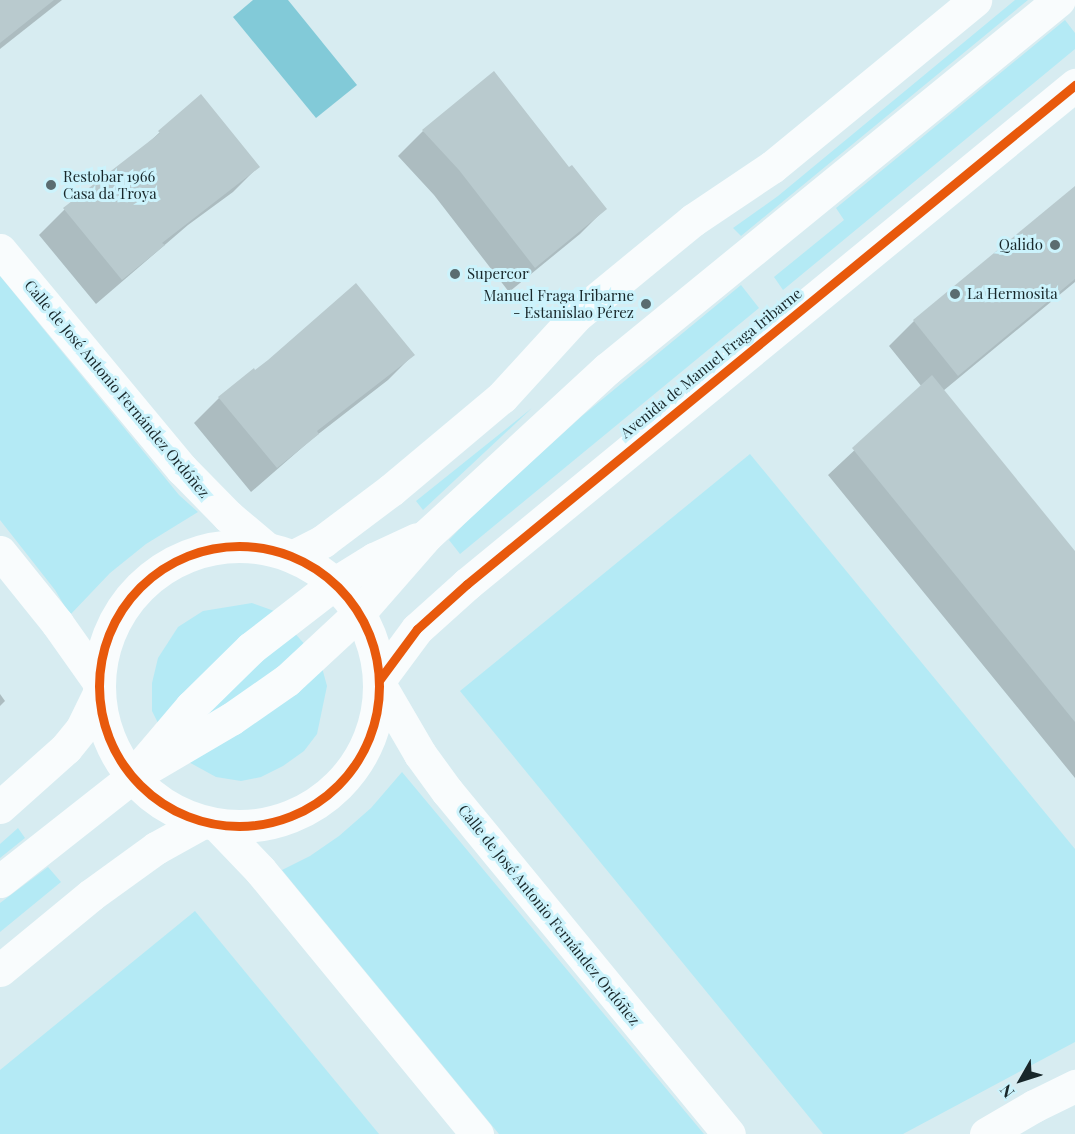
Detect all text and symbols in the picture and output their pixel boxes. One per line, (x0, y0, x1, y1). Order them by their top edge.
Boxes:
place label: Restobar 1966 Casa da Troya (63, 167, 157, 202)
marker: Restobar 1966 Casa da Troya (44, 178, 58, 192)
place label: Qalido (999, 236, 1043, 254)
marker: Qalido (1048, 238, 1062, 252)
place label: Supercor (467, 265, 529, 283)
marker: Supercor (448, 267, 462, 281)
street label: Calle de José Antonio Fernández Ordóñez (20, 276, 214, 502)
street label: Avenida de Manuel Fraga Iribarne (617, 284, 805, 442)
place label: La Hermosita (967, 285, 1058, 303)
place label: Manuel Fraga Iribarne - Estanislao Pérez (483, 286, 634, 321)
marker: La Hermosita (948, 287, 962, 301)
marker: Manuel Fraga Iribarne - Estanislao Pérez (639, 297, 653, 311)
street label: Calle de José Antonio Fernández Ordóñez (454, 801, 644, 1029)
north arrow (991, 1050, 1051, 1110)
text: N (995, 1081, 1018, 1103)

